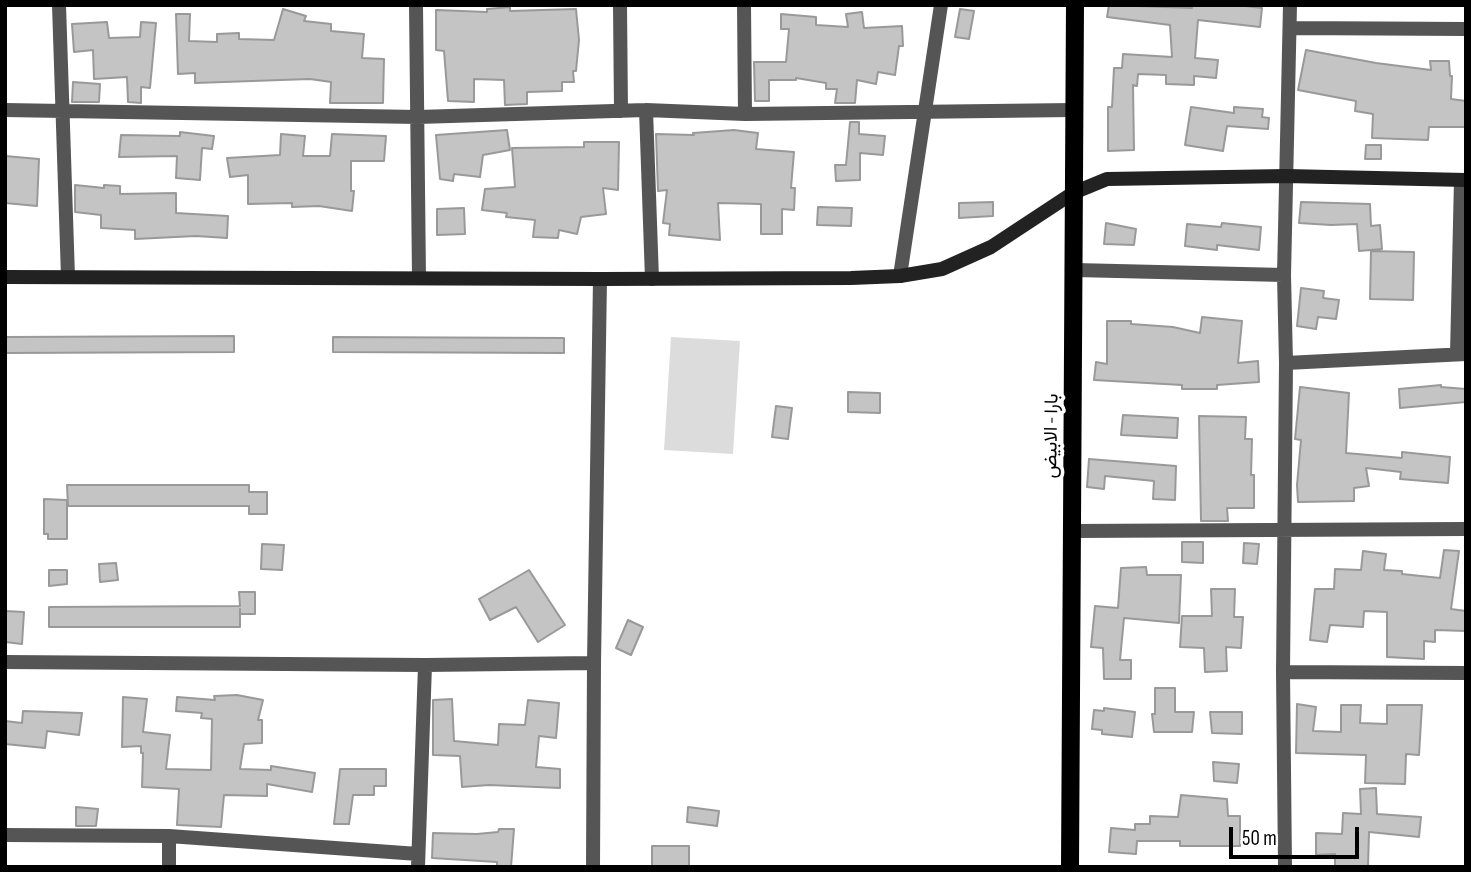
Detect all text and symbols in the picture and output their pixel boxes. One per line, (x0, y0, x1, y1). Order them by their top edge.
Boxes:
street label: بارا - الابيض (1040, 393, 1064, 479)
scale bar (1233, 812, 1362, 856)
text: 50 m (1242, 826, 1277, 851)

